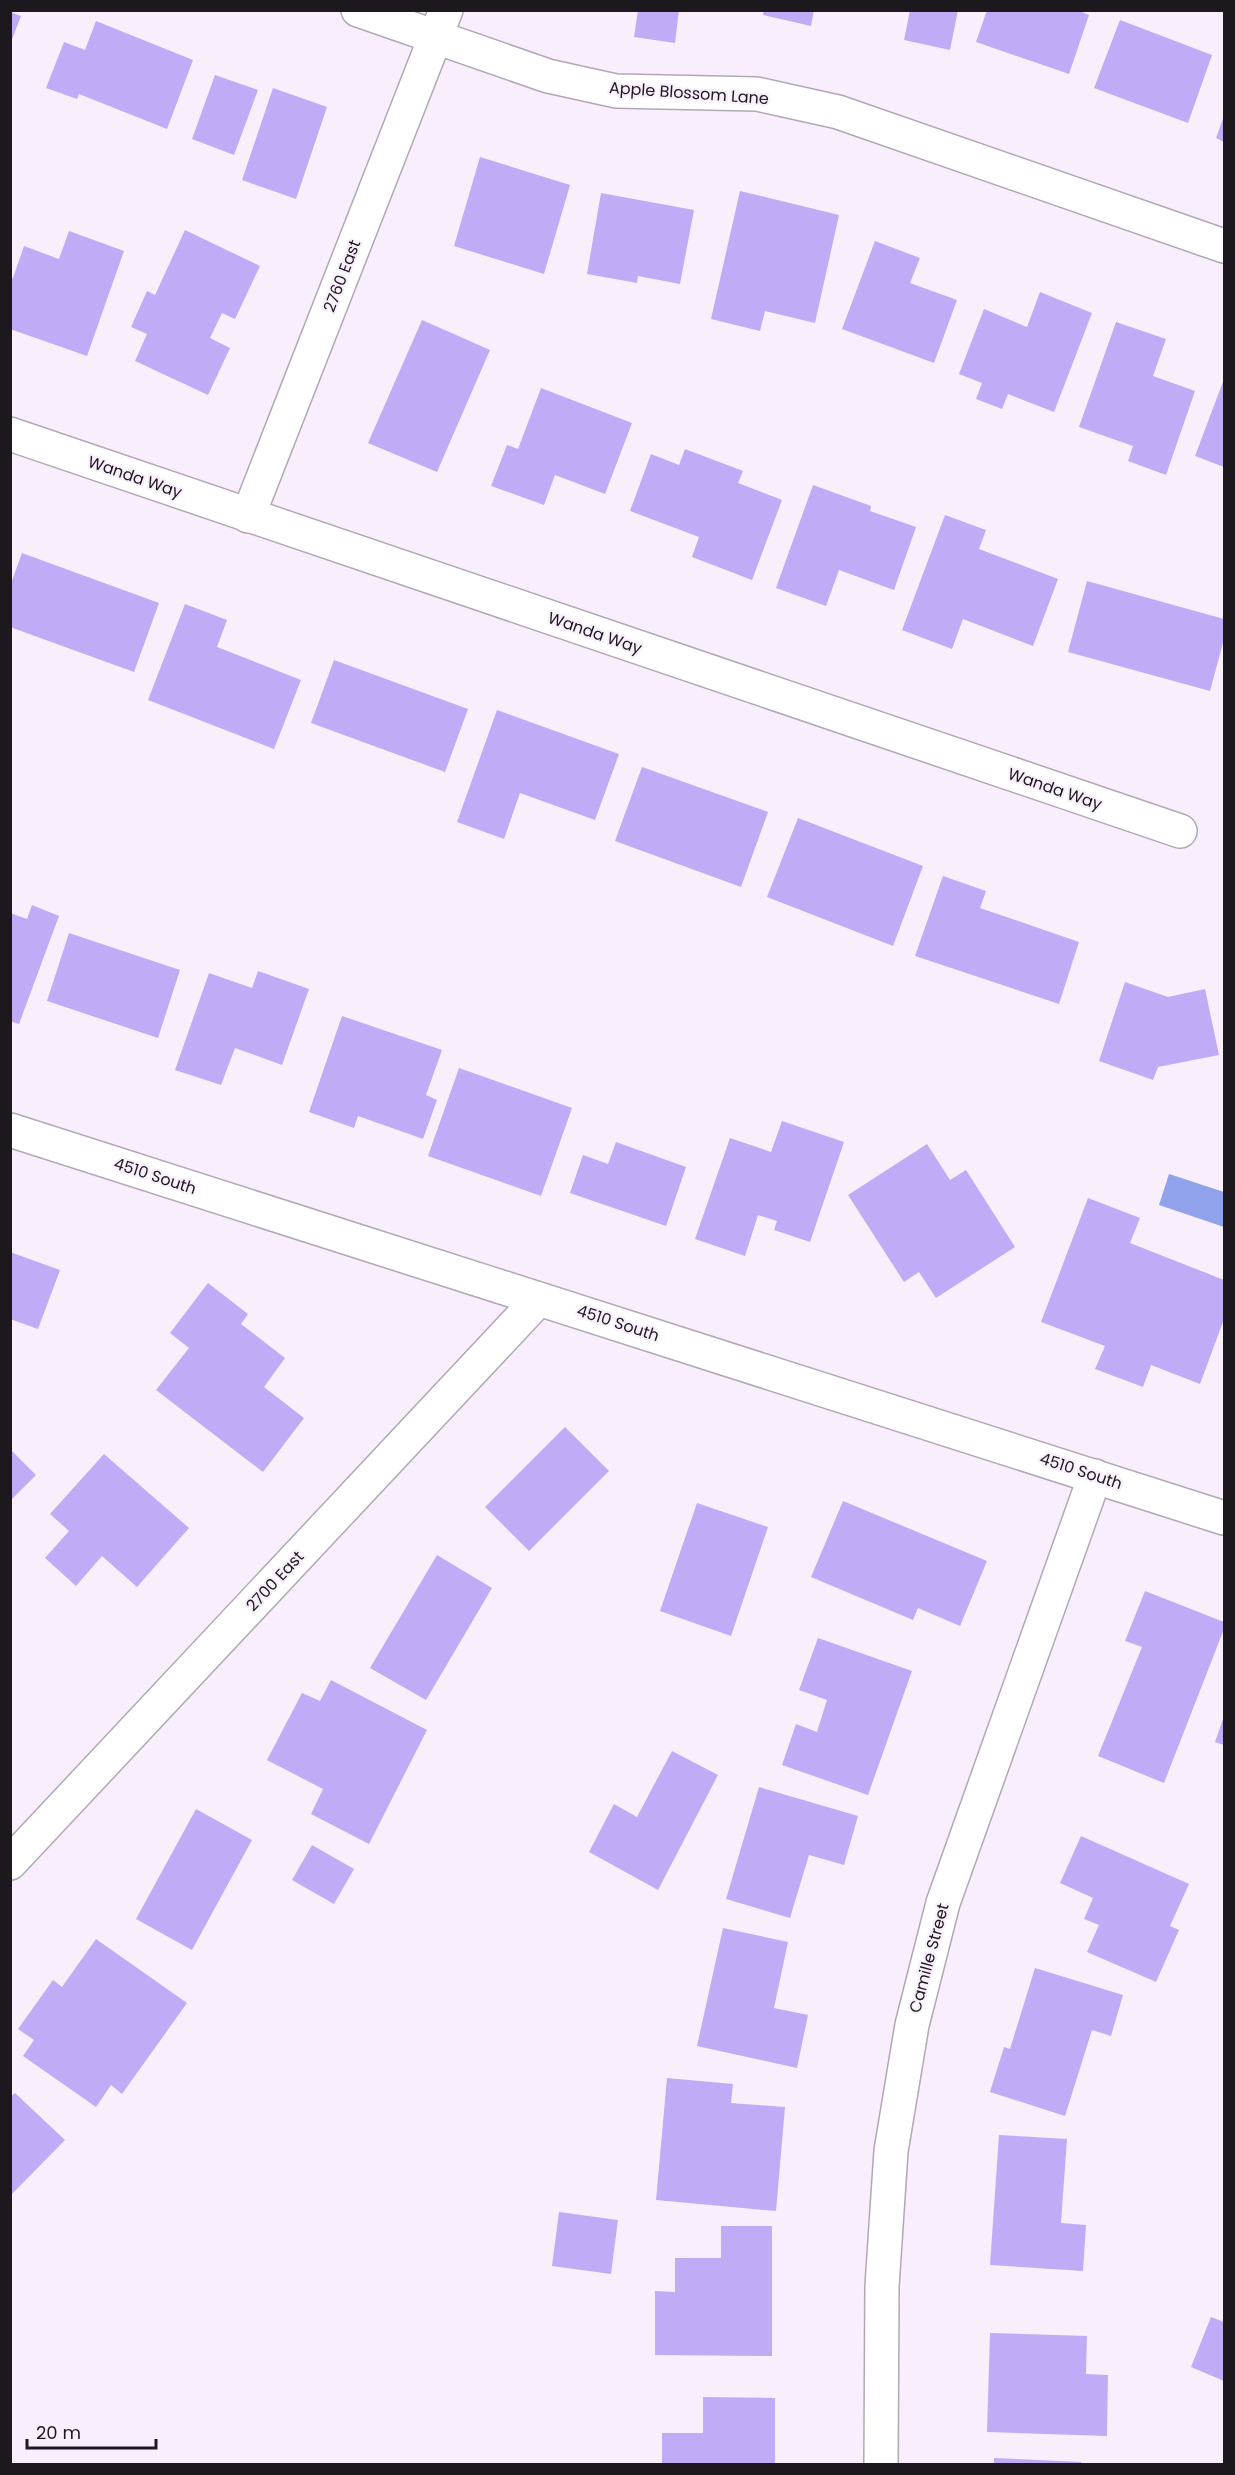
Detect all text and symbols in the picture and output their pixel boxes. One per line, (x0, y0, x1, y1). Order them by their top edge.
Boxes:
street label: Apple Blossom Lane (608, 76, 770, 110)
street label: 2760 East (318, 236, 366, 315)
street label: Wanda Way (85, 450, 185, 504)
street label: Wanda Way (545, 606, 645, 660)
street label: Wanda Way (1005, 762, 1105, 816)
street label: 4510 South (111, 1152, 199, 1200)
street label: 4510 South (574, 1299, 662, 1347)
street label: 4510 South (1037, 1447, 1125, 1495)
street label: 2700 East (241, 1545, 309, 1616)
street label: Camille Street (903, 1901, 955, 2015)
scale bar (27, 2412, 156, 2450)
text: 20 m (36, 2420, 81, 2445)

